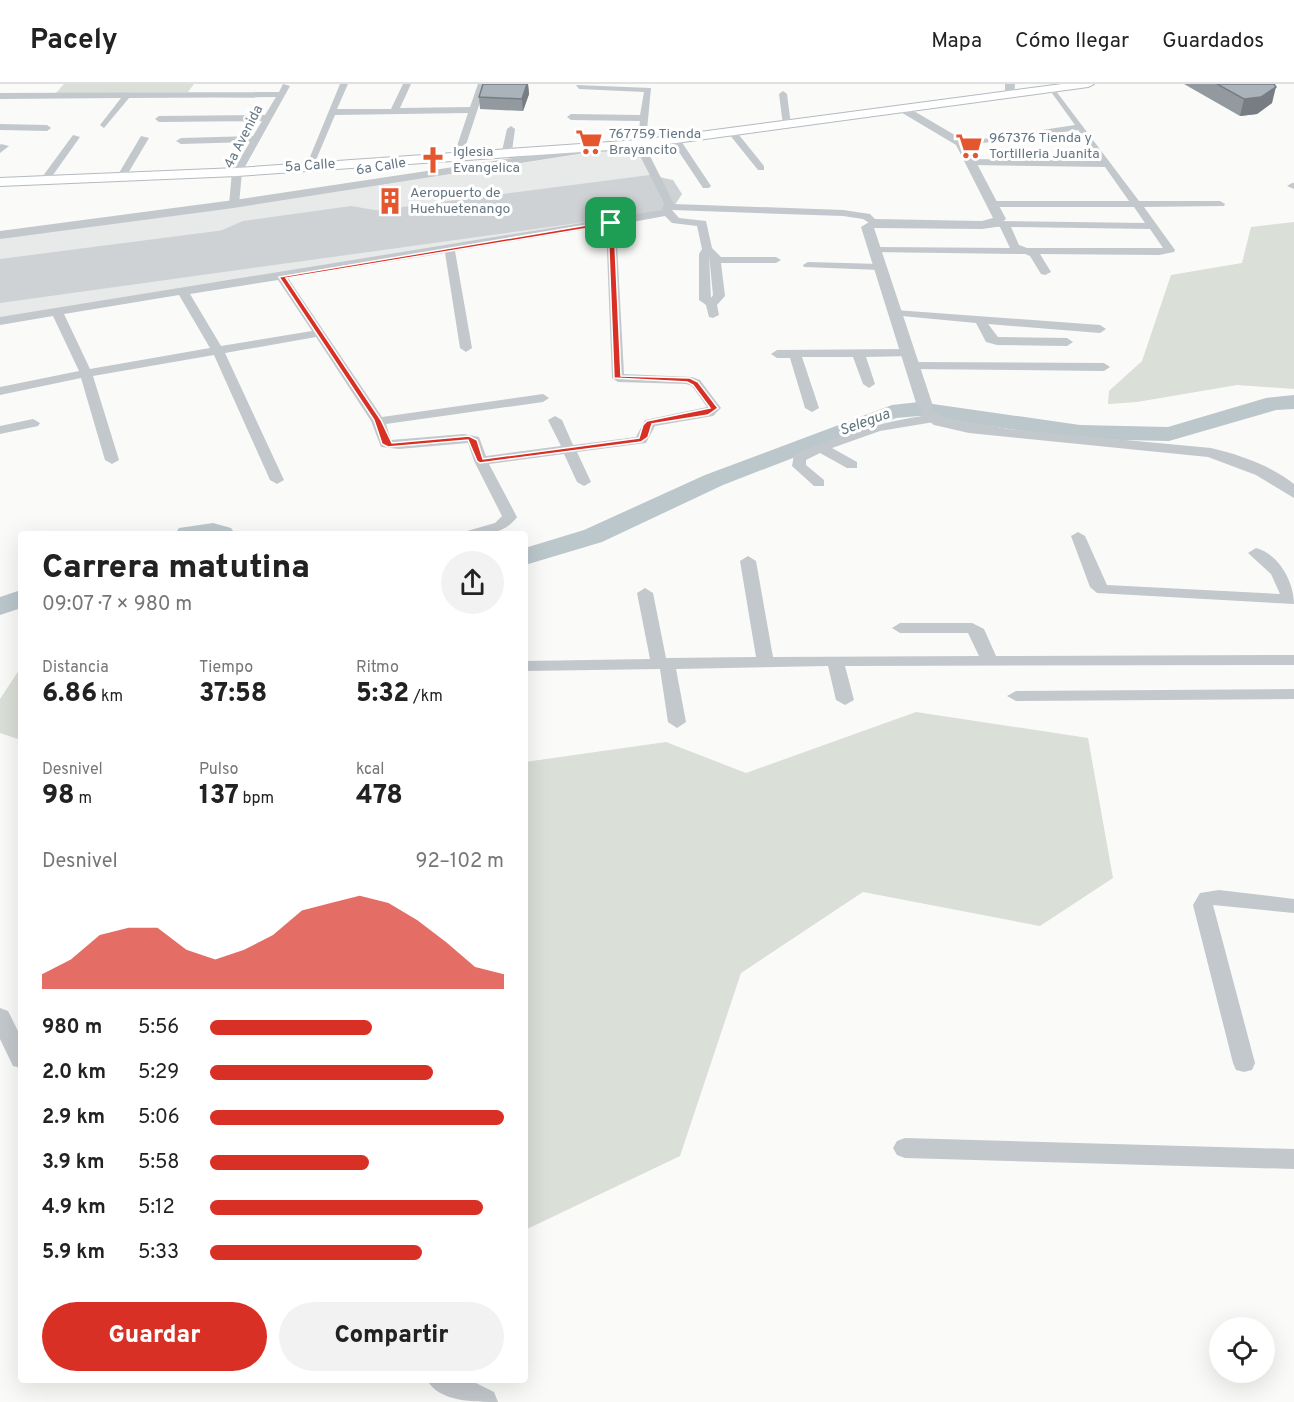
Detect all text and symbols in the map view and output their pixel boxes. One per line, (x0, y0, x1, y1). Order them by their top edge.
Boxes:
text: Pacely (30, 23, 118, 59)
text: Mapa (931, 28, 982, 55)
text: Cómo llegar (1015, 28, 1129, 55)
text: Guardados (1162, 28, 1264, 55)
street label: 4a Avenida (221, 102, 267, 172)
place label: 767759 Tienda Brayancito (609, 126, 701, 159)
supermarket icon: 767759 Tienda Brayancito (574, 127, 604, 157)
place label: 967376 Tienda y Tortilleria Juanita (989, 130, 1100, 163)
supermarket icon: 967376 Tienda y Tortilleria Juanita (954, 131, 984, 161)
place label: Iglesia Evangelica (453, 144, 520, 177)
church icon: Iglesia Evangelica (418, 145, 448, 175)
street label: 6a Calle (355, 155, 407, 179)
street label: 5a Calle (284, 156, 336, 176)
place label: Aeropuerto de Huehuetenango (410, 185, 510, 218)
building icon: Aeropuerto de Huehuetenango (375, 186, 405, 216)
pin (585, 197, 636, 248)
icon: arrive (594, 206, 627, 239)
water label: Selegua (837, 405, 893, 441)
text: Carrera matutina (42, 548, 310, 590)
button: share (441, 551, 504, 614)
text: 09:07 · 7 × 980 m (42, 592, 192, 618)
text: Distancia (42, 658, 109, 678)
text: Tiempo (199, 658, 253, 678)
text: Ritmo (356, 658, 399, 678)
text: 6.86 (42, 678, 97, 711)
text: 37:58 (199, 678, 267, 711)
text: 5:32 (356, 678, 409, 711)
text: km (97, 687, 123, 707)
text: /km (409, 687, 443, 707)
text: Desnivel (42, 760, 103, 780)
text: Pulso (199, 760, 238, 780)
text: kcal (356, 760, 384, 780)
text: 98 (42, 780, 75, 813)
text: 137 (199, 780, 239, 813)
text: 478 (356, 780, 403, 813)
text: m (75, 789, 92, 809)
text: bpm (239, 789, 274, 809)
text: Desnivel (42, 849, 118, 875)
text: 92–102 m (415, 849, 504, 875)
text: 980 m (42, 1015, 102, 1041)
text: 5:56 (138, 1015, 179, 1041)
text: 2.0 km (42, 1060, 106, 1086)
text: 5:29 (138, 1060, 179, 1086)
text: 2.9 km (42, 1105, 105, 1131)
text: 5:06 (138, 1105, 180, 1131)
text: 3.9 km (42, 1150, 104, 1176)
text: 5:58 (138, 1150, 180, 1176)
text: 4.9 km (42, 1195, 106, 1221)
text: 5:12 (138, 1195, 175, 1221)
text: 5.9 km (42, 1240, 105, 1266)
text: 5:33 (138, 1240, 179, 1266)
button: Guardar (42, 1302, 267, 1371)
button: Compartir (279, 1302, 504, 1371)
map controls (1209, 1317, 1275, 1383)
button: locate (1209, 1317, 1275, 1383)

